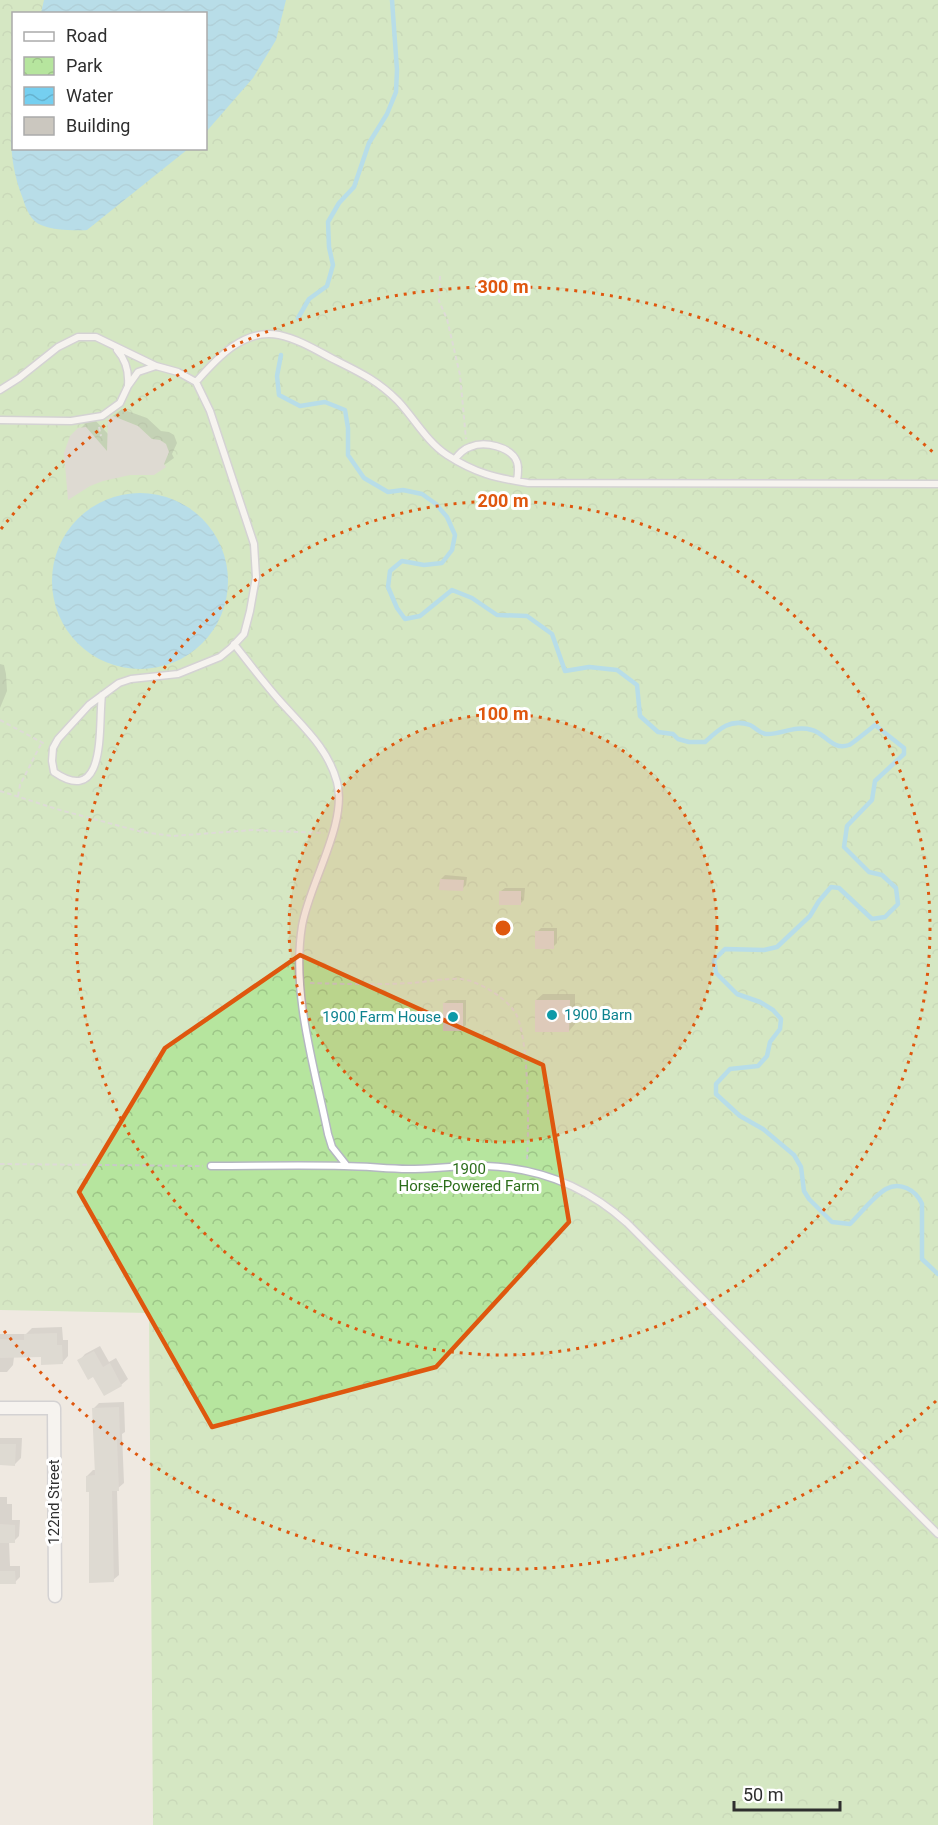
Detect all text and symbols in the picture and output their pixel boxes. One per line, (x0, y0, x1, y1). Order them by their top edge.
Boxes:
legend (12, 12, 207, 150)
text: Road (66, 25, 107, 46)
text: Park (66, 55, 103, 76)
text: Water (66, 85, 113, 106)
text: Building (66, 115, 130, 136)
text: 300 m (477, 276, 529, 297)
text: 200 m (477, 490, 529, 511)
text: 100 m (477, 703, 529, 724)
centre of rings (493, 918, 513, 938)
place label: 1900 Barn (564, 1006, 632, 1024)
place label: 1900 Farm House (322, 1008, 441, 1026)
marker: 1900 Barn (545, 1008, 559, 1022)
marker: 1900 Farm House (446, 1010, 460, 1024)
park label: 1900 Horse-Powered Farm (399, 1160, 539, 1195)
street label: 122nd Street (45, 1459, 63, 1545)
scale bar (734, 1774, 840, 1812)
text: 50 m (743, 1784, 783, 1805)

